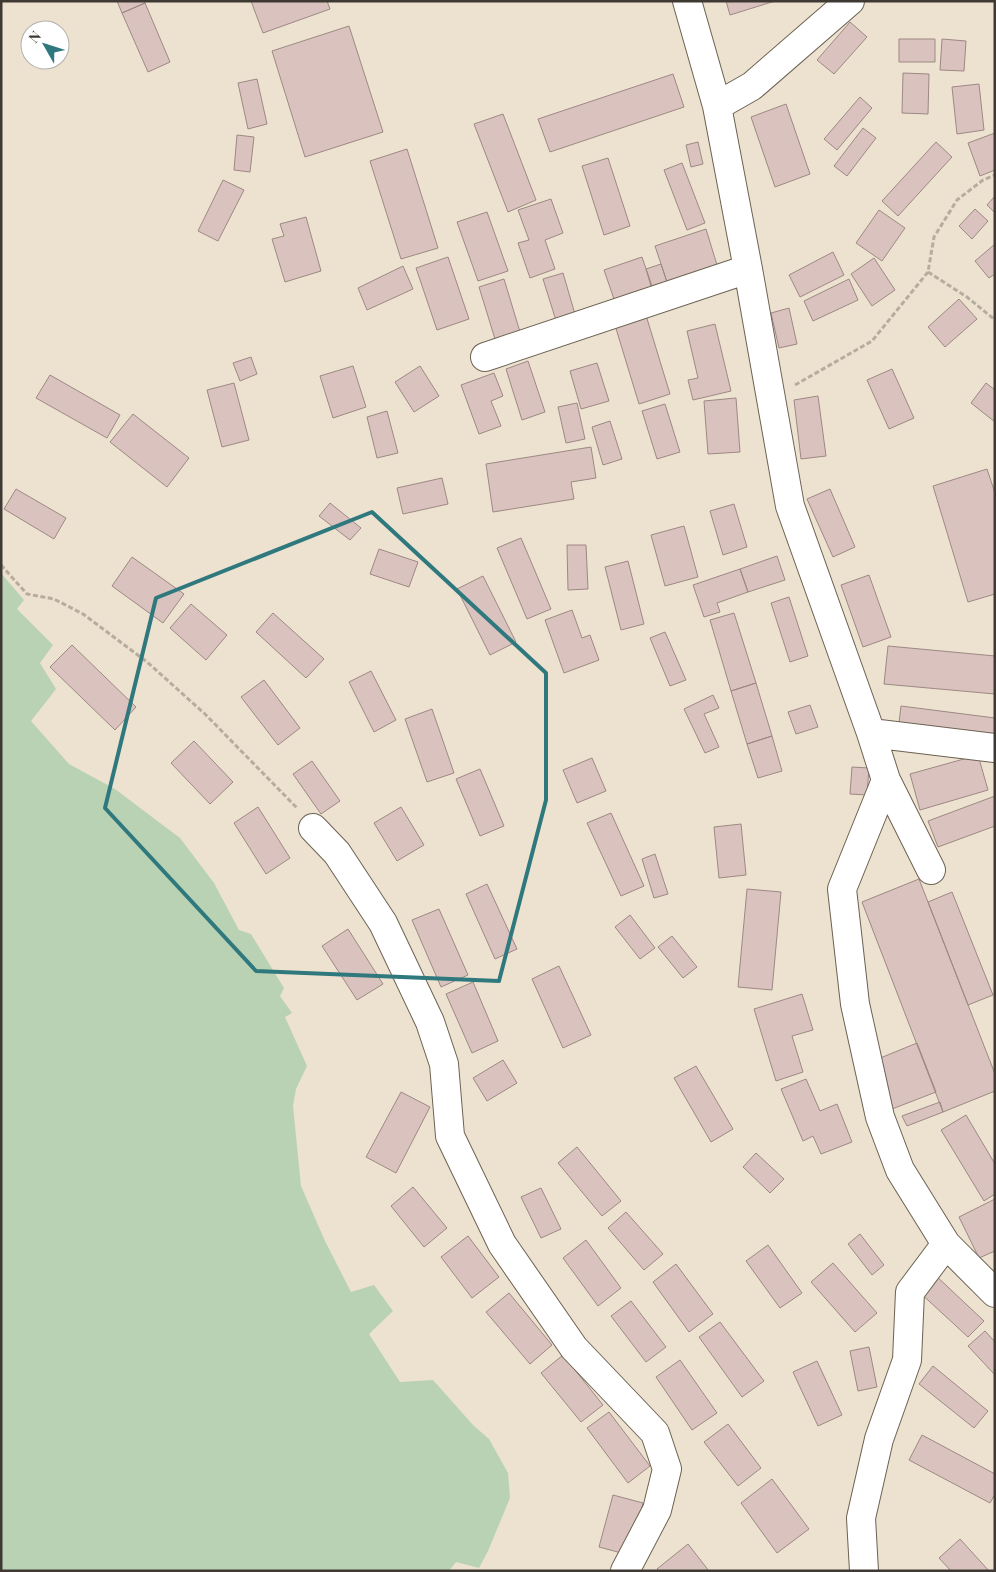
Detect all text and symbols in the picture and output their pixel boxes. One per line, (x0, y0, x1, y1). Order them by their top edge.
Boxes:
north arrow (20, 20, 70, 70)
text: N (24, 27, 45, 46)

